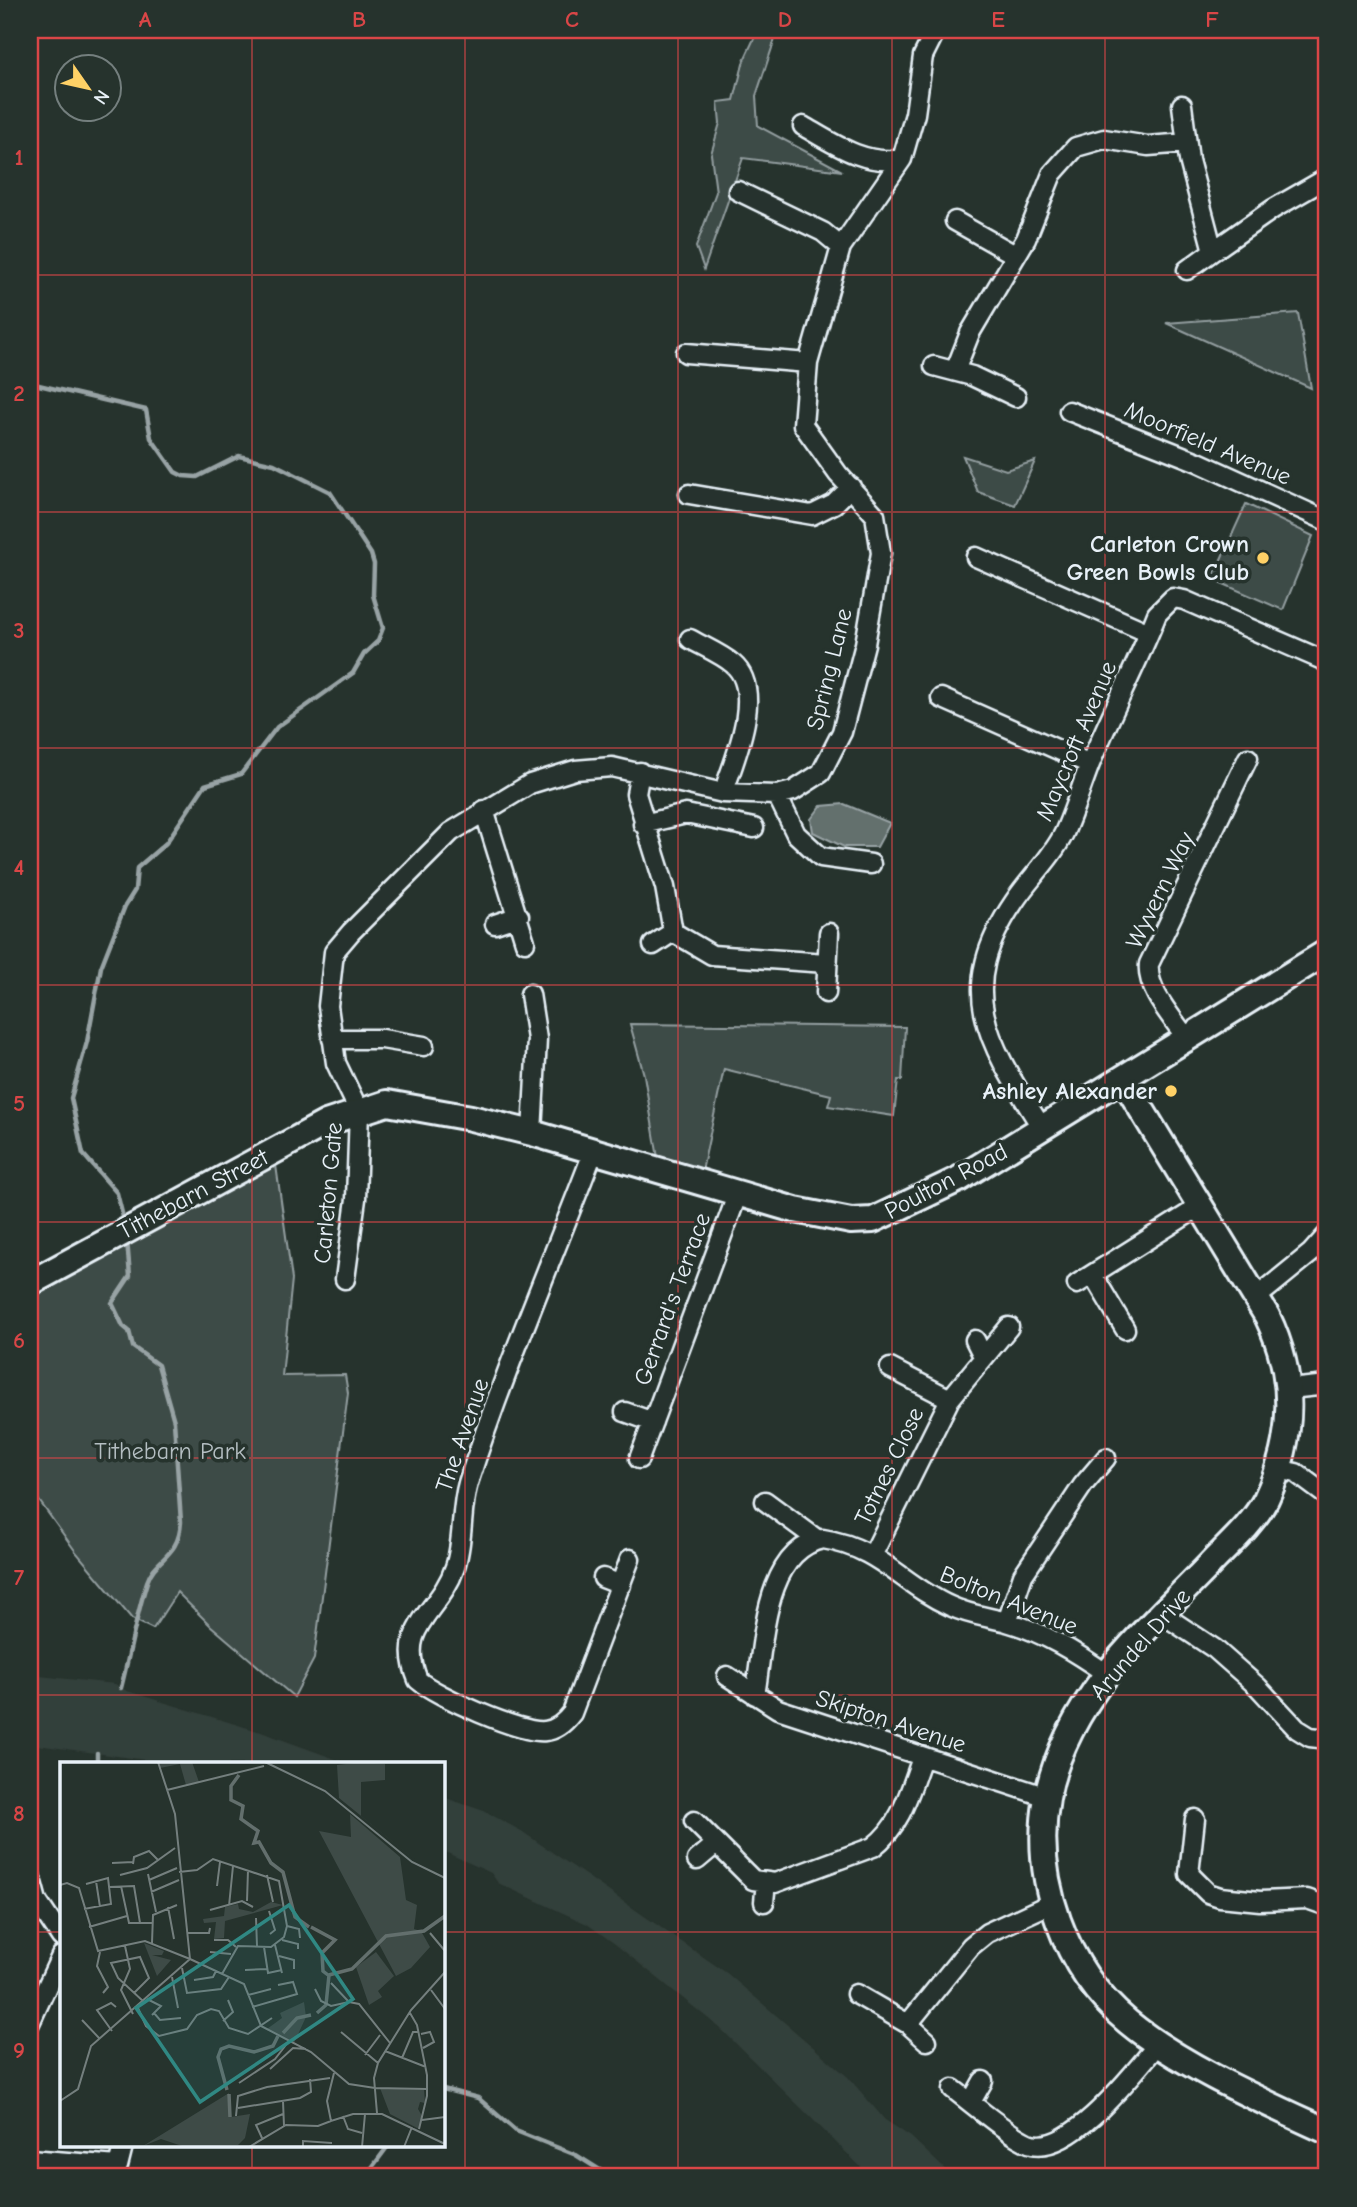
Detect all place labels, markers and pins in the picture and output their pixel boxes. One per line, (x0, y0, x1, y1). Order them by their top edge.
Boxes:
place label: Carleton Crown Green Bowls Club (1066, 530, 1249, 586)
marker: Carleton Crown Green Bowls Club (1255, 550, 1271, 566)
place label: Ashley Alexander (983, 1077, 1157, 1105)
marker: Ashley Alexander (1163, 1083, 1179, 1099)

